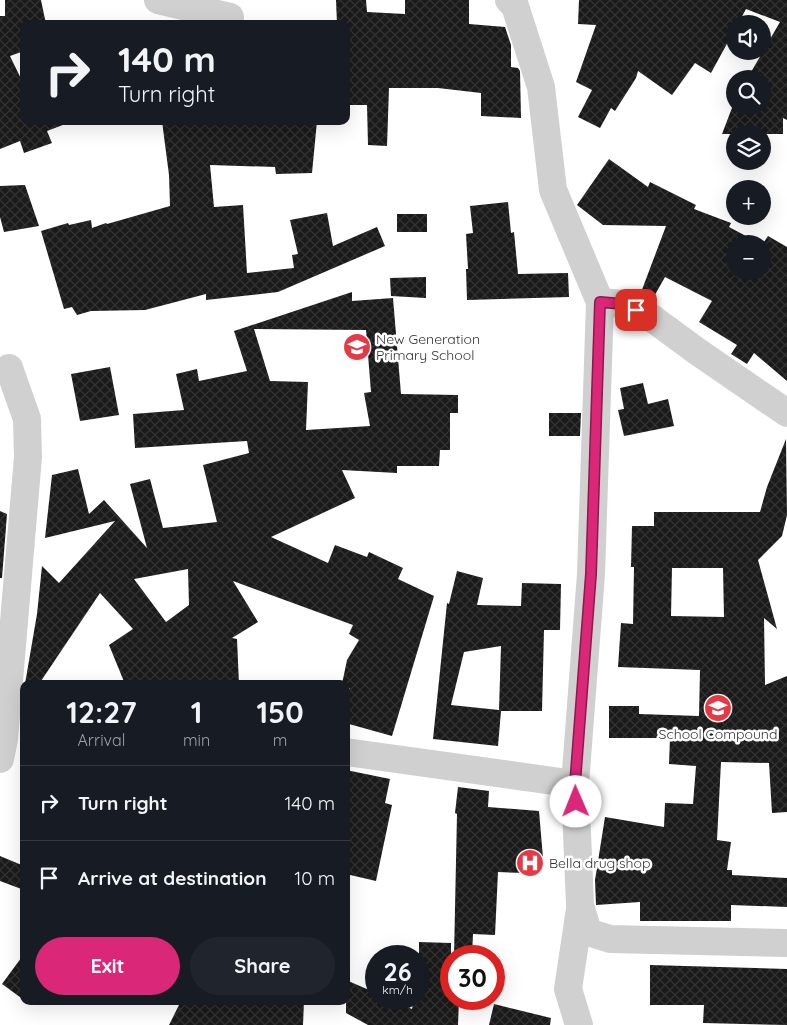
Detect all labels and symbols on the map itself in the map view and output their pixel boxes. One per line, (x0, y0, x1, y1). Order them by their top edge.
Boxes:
pin (615, 289, 657, 331)
place label: New Generation Primary School (376, 330, 480, 364)
school or university icon: New Generation Primary School (342, 332, 372, 362)
school or university icon: School Compound (703, 693, 733, 723)
place label: School Compound (659, 725, 777, 743)
position arrow (549, 775, 601, 827)
hospital icon: Bella drug shop (515, 848, 545, 878)
place label: Bella drug shop (549, 854, 650, 872)
speed limit sign: 30 (440, 945, 505, 1010)

